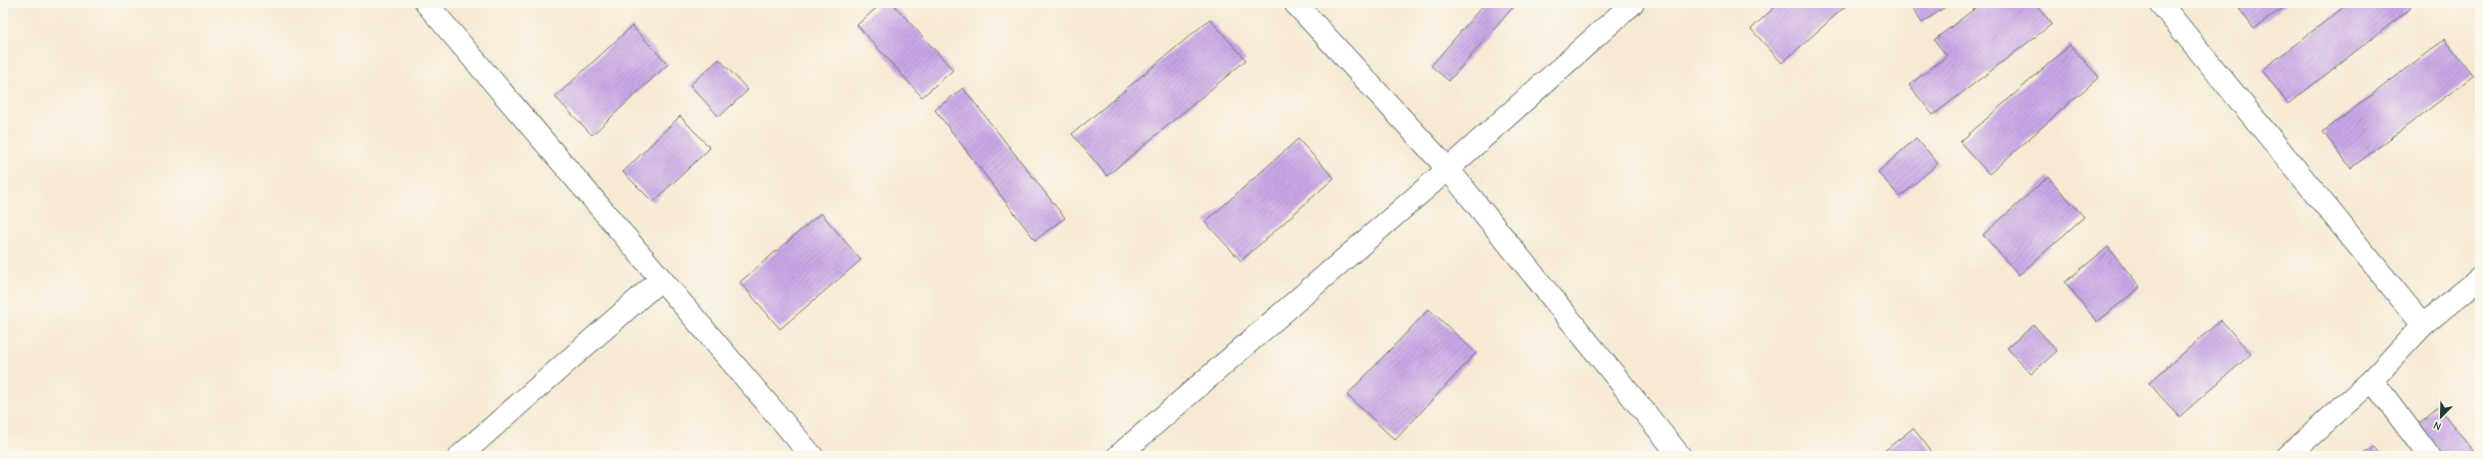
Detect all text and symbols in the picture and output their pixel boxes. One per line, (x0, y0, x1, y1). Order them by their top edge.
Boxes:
north arrow (2421, 397, 2461, 437)
text: N (2431, 418, 2443, 433)

